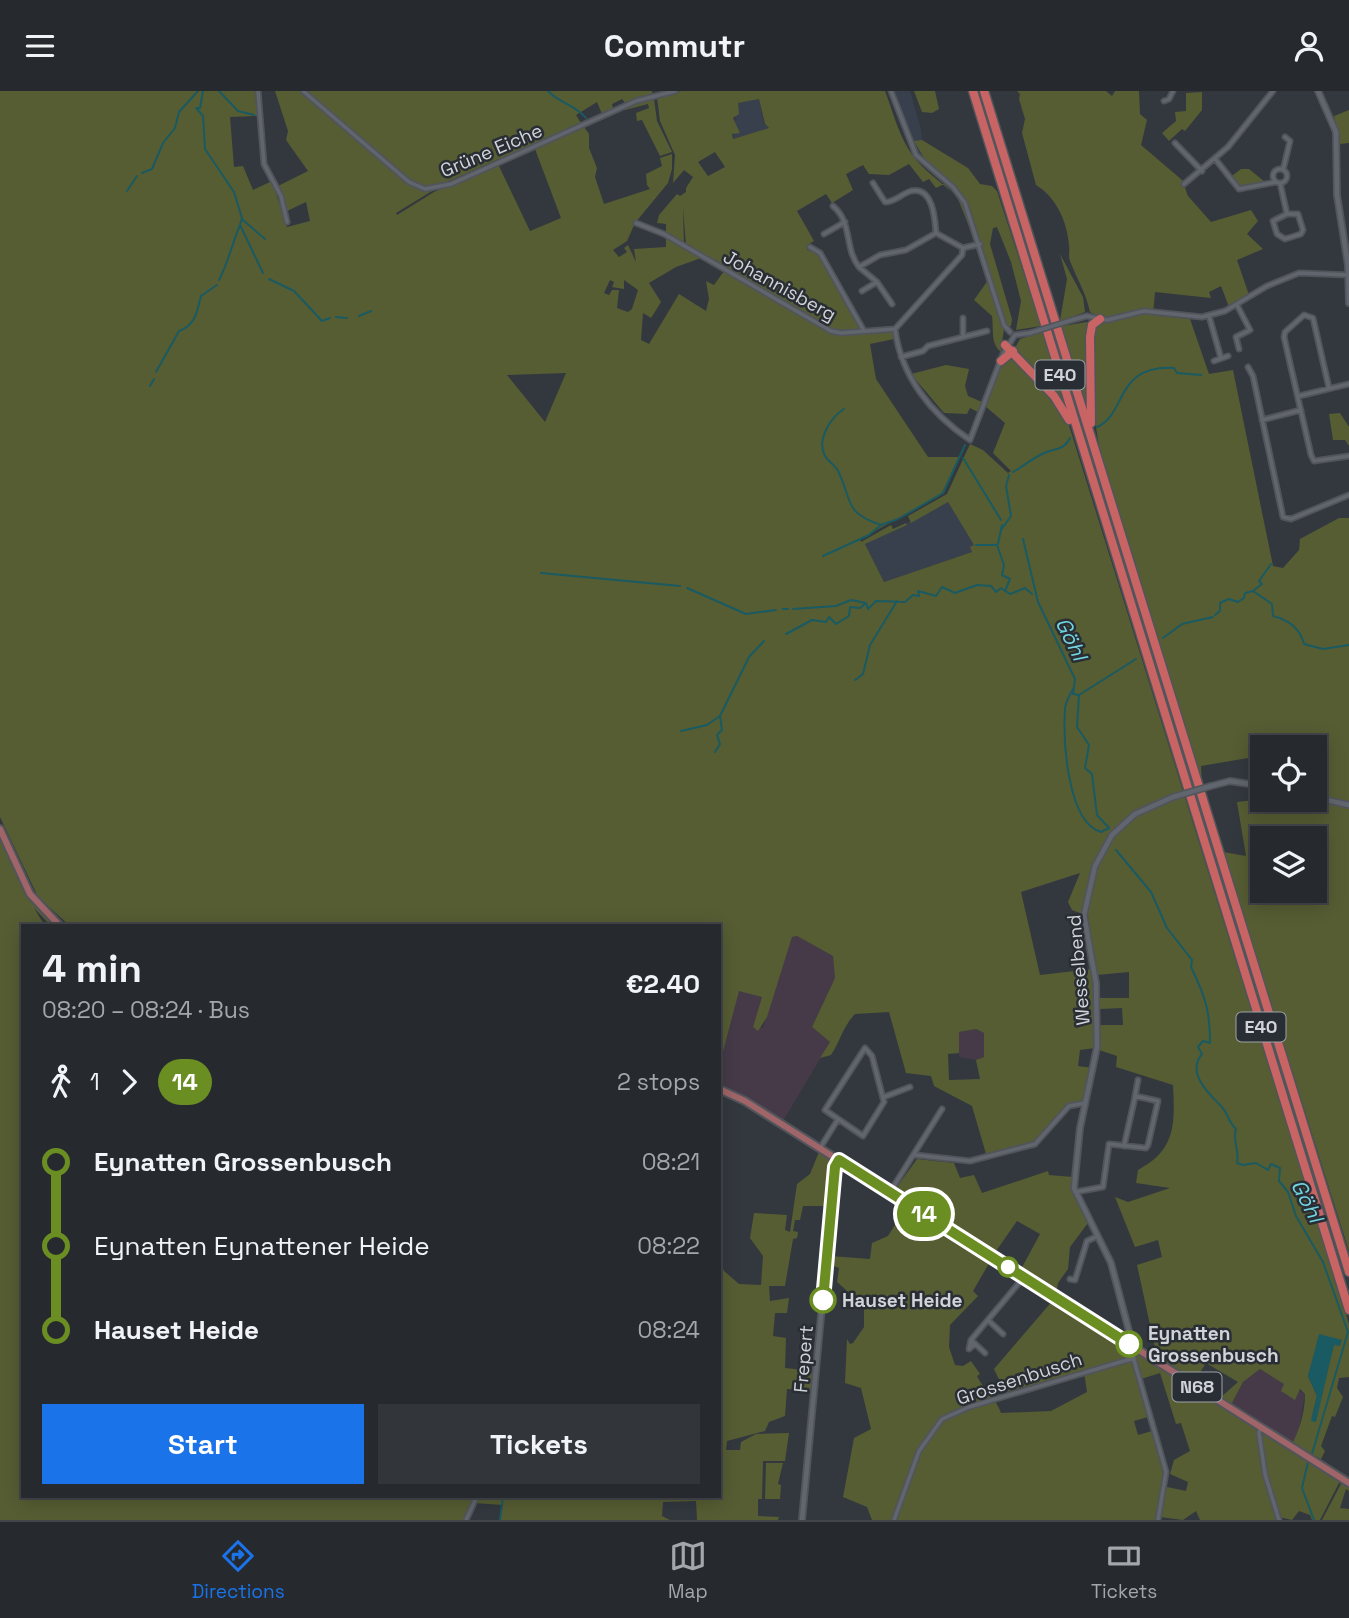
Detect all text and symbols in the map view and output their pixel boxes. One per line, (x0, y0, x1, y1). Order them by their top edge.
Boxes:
text: Commutr (604, 26, 745, 66)
icon: menu (21, 27, 59, 65)
icon: person (1290, 27, 1328, 65)
street label: Grüne Eiche (436, 118, 546, 183)
street label: Johannisberg (719, 244, 841, 327)
road number: E40 (1036, 361, 1084, 389)
water label: Göhl (1049, 613, 1095, 667)
map controls (1250, 735, 1327, 903)
button: locate (1250, 735, 1327, 812)
button: layers (1250, 826, 1327, 903)
street label: Wesselbend (1061, 914, 1096, 1026)
text: 4 min (42, 945, 142, 993)
text: €2.40 (626, 967, 700, 1001)
text: 08:20 – 08:24 · Bus (42, 995, 250, 1025)
road number: E40 (1236, 1013, 1286, 1042)
icon: walk (42, 1063, 80, 1101)
icon: forward (110, 1063, 148, 1101)
text: 14 (172, 1066, 198, 1097)
text: 1 (90, 1067, 100, 1097)
text: 2 stops (617, 1067, 700, 1097)
text: Eynatten Grossenbusch (94, 1145, 392, 1179)
text: 08:21 (642, 1147, 700, 1177)
water label: Göhl (1285, 1175, 1331, 1229)
line badge: 14 (892, 1191, 956, 1237)
text: 14 (911, 1198, 937, 1229)
text: Eynatten Eynattener Heide (94, 1229, 430, 1263)
text: 08:22 (637, 1231, 700, 1261)
unlabelled marker (998, 1257, 1018, 1277)
marker: Hauset Heide (810, 1287, 836, 1313)
place label: Hauset Heide (842, 1288, 963, 1313)
text: Hauset Heide (94, 1313, 259, 1347)
text: 08:24 (638, 1315, 700, 1345)
place label: Eynatten Grossenbusch (1148, 1321, 1279, 1368)
street label: Frepert (788, 1324, 819, 1394)
marker: Eynatten Grossenbusch (1116, 1331, 1142, 1357)
street label: Grossenbusch (953, 1346, 1085, 1411)
road number: N68 (1172, 1373, 1222, 1401)
button: Start (42, 1404, 364, 1484)
button: Tickets (378, 1404, 700, 1484)
tab: Directions (192, 1537, 285, 1604)
tab: Map (668, 1537, 708, 1604)
tab: Tickets (1091, 1537, 1157, 1604)

